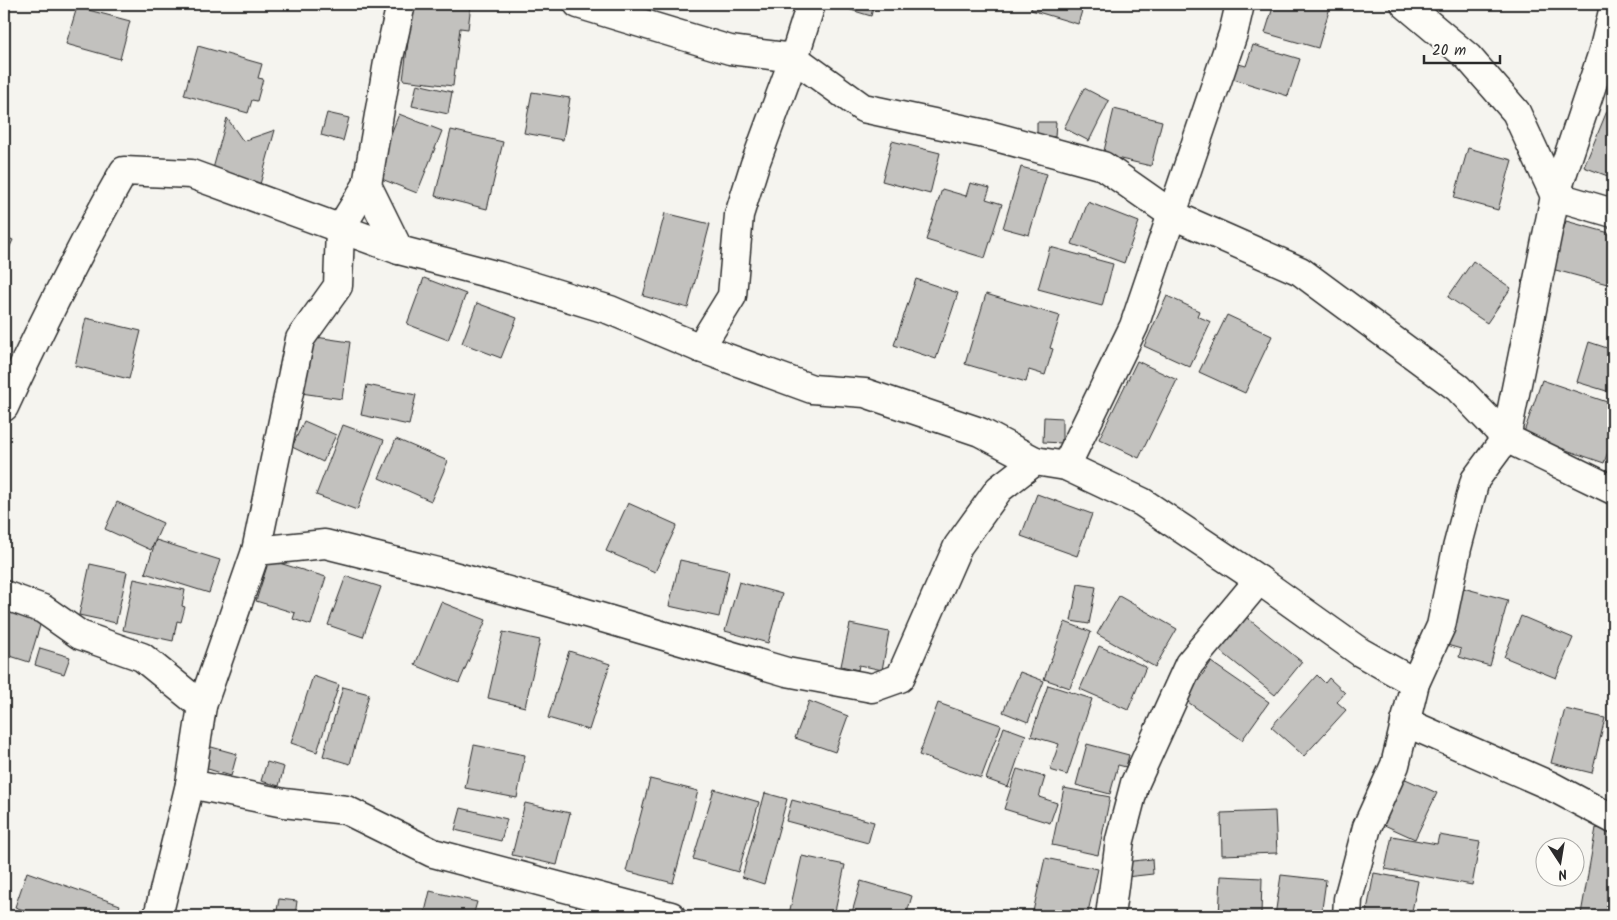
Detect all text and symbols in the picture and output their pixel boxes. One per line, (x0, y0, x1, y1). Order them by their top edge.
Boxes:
scale bar (1424, 32, 1501, 64)
text: 20 m (1432, 39, 1466, 63)
north arrow (1534, 838, 1584, 888)
text: N (1556, 862, 1569, 885)

